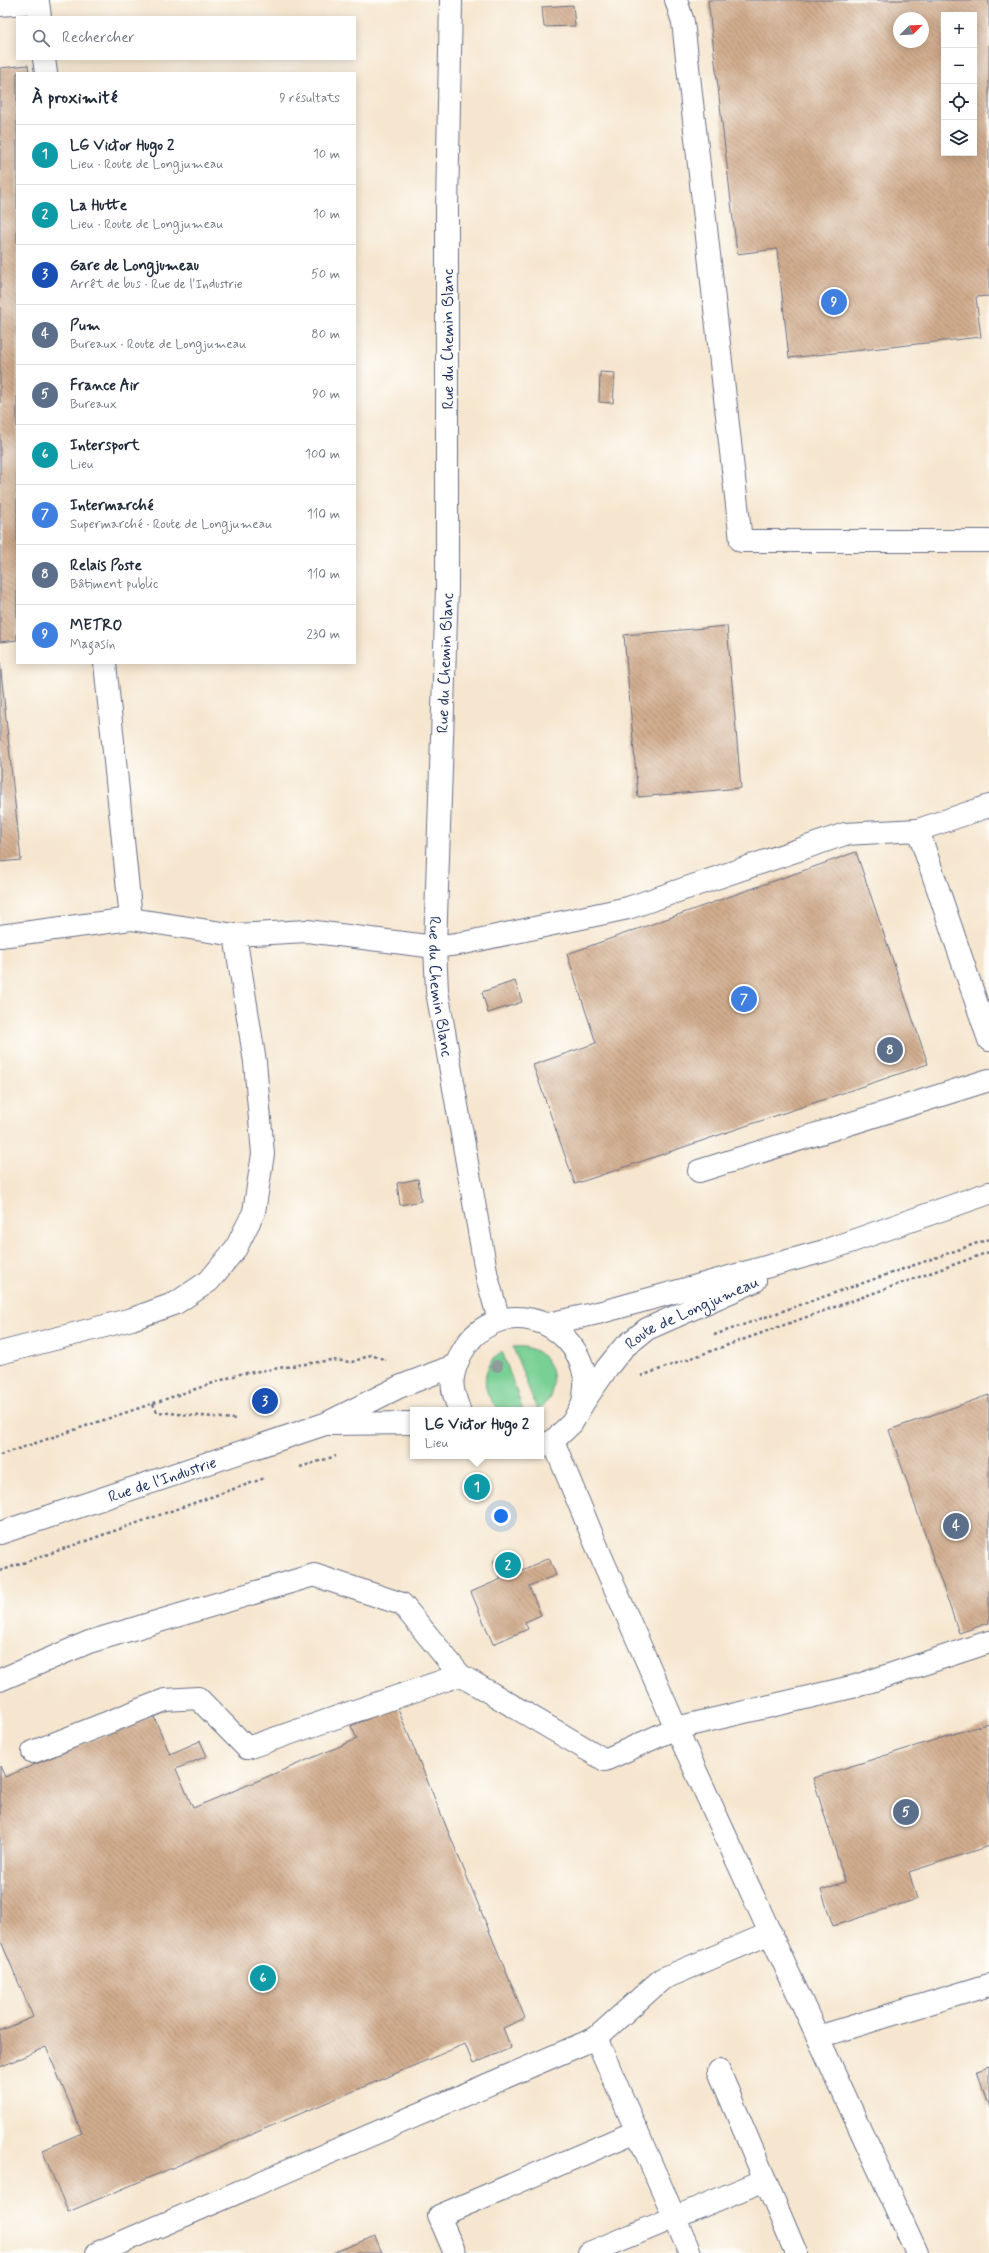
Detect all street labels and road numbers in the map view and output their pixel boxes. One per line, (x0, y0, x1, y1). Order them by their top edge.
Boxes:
street label: Rue du Chemin Blanc (438, 269, 459, 409)
street label: Rue du Chemin Blanc (433, 592, 458, 734)
street label: Rue du Chemin Blanc (423, 916, 457, 1058)
street label: Route de Longjumeau (621, 1272, 763, 1355)
street label: Rue de l'Industrie (106, 1452, 220, 1508)

